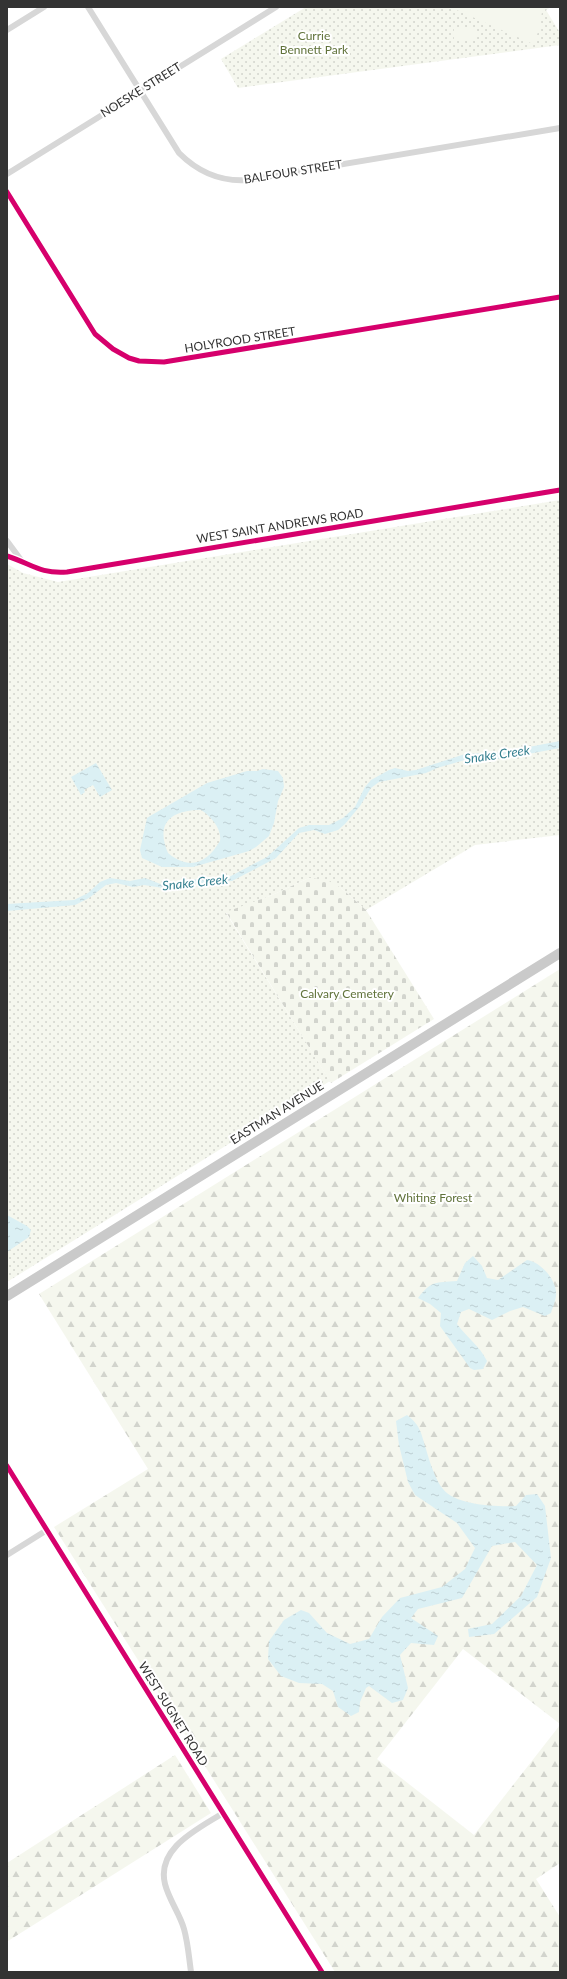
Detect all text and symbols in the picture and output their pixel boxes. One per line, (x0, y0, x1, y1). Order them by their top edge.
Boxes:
park label: Currie Bennett Park (280, 28, 349, 57)
street label: NOESKE STREET (98, 59, 184, 120)
street label: BALFOUR STREET (243, 156, 343, 187)
street label: HOLYROOD STREET (183, 323, 297, 356)
street label: WEST SAINT ANDREWS ROAD (195, 505, 365, 546)
water label: Snake Creek (463, 741, 532, 767)
water label: Snake Creek (161, 871, 229, 893)
park label: Calvary Cemetery (300, 986, 395, 1001)
street label: EASTMAN AVENUE (227, 1078, 326, 1147)
park label: Whiting Forest (394, 1190, 473, 1205)
street label: WEST SUGNET ROAD (135, 1659, 212, 1768)

